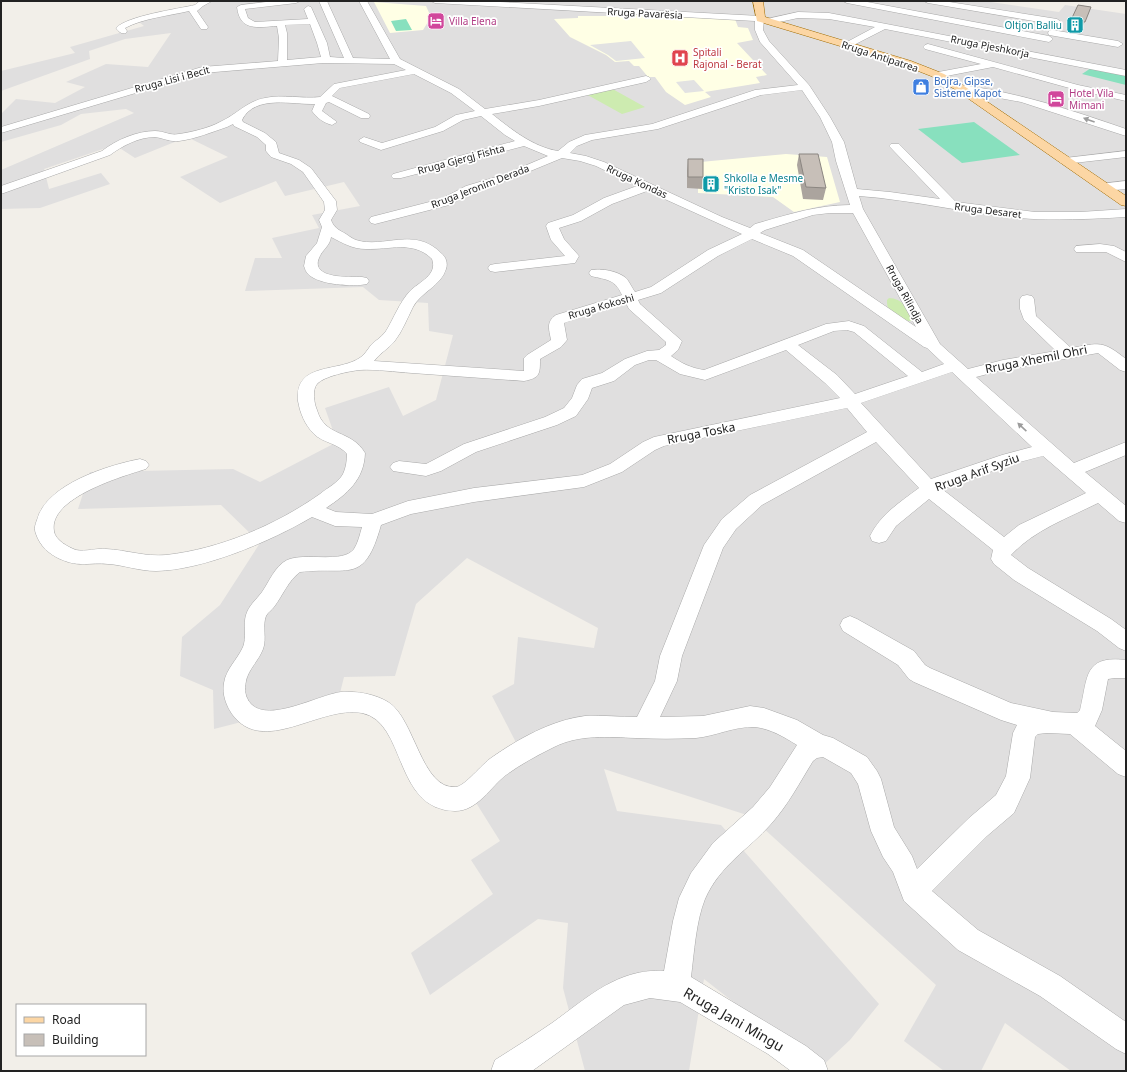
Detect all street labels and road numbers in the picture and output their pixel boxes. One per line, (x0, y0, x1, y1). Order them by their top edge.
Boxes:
street label: Rruga Pavarësia (607, 4, 683, 22)
street label: Rruga Pjeshkorja (949, 32, 1031, 60)
street label: Rruga Antipatrea (840, 37, 920, 75)
street label: Rruga Lisi i Becit (133, 62, 211, 96)
street label: Rruga Gjergj Fishta (416, 141, 506, 177)
street label: Rruga Jeronim Derada (429, 161, 531, 211)
street label: Rruga Kondas (604, 161, 670, 201)
street label: Rruga Desaret (954, 199, 1023, 221)
street label: Rruga Rilindja (883, 262, 927, 326)
street label: Rruga Kokoshi (566, 290, 636, 322)
street label: Rruga Xhemil Ohri (983, 341, 1089, 377)
street label: Rruga Toska (665, 418, 737, 448)
street label: Rruga Arif Syziu (932, 449, 1022, 495)
street label: Rruga Jani Mingu (680, 983, 788, 1055)

